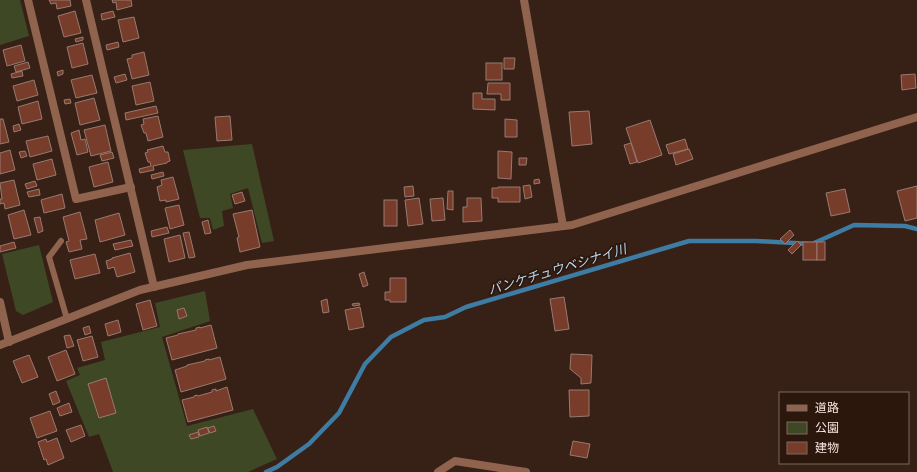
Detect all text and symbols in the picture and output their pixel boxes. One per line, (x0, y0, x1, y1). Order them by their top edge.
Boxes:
water label: パンケチュウベシナイ川 (486, 239, 630, 299)
legend (779, 392, 909, 464)
text: 道路 (815, 399, 839, 416)
text: 公園 (815, 419, 839, 436)
text: 建物 (815, 439, 839, 456)

